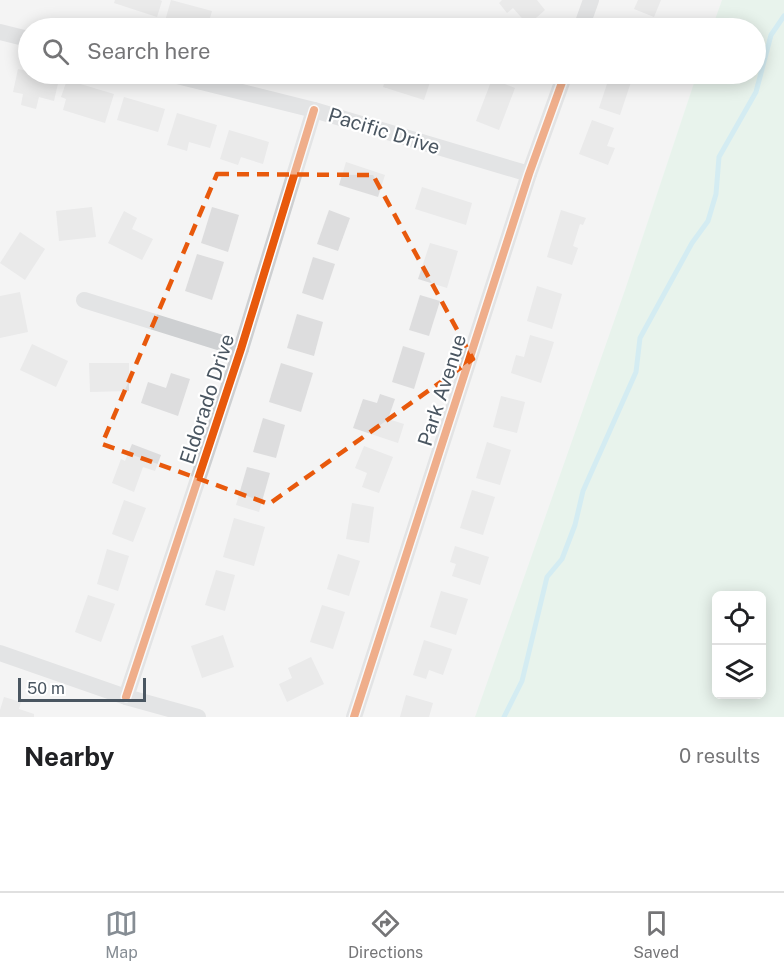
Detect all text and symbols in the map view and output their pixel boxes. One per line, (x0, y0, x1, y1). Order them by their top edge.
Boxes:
search box (18, 18, 766, 84)
icon: search (39, 35, 72, 68)
text: Search here (87, 38, 211, 64)
street label: Pacific Drive (325, 103, 443, 159)
street label: Eldorado Drive (175, 331, 239, 467)
street label: Park Avenue (413, 331, 471, 449)
map controls (712, 591, 766, 699)
button: locate (712, 591, 766, 645)
button: layers (712, 645, 766, 699)
scale bar (18, 675, 146, 702)
text: 50 m (27, 679, 65, 698)
text: Nearby (24, 741, 114, 772)
text: 0 results (679, 744, 760, 768)
tab: Map (105, 907, 138, 962)
tab: Directions (348, 907, 423, 962)
tab: Saved (633, 907, 679, 962)

